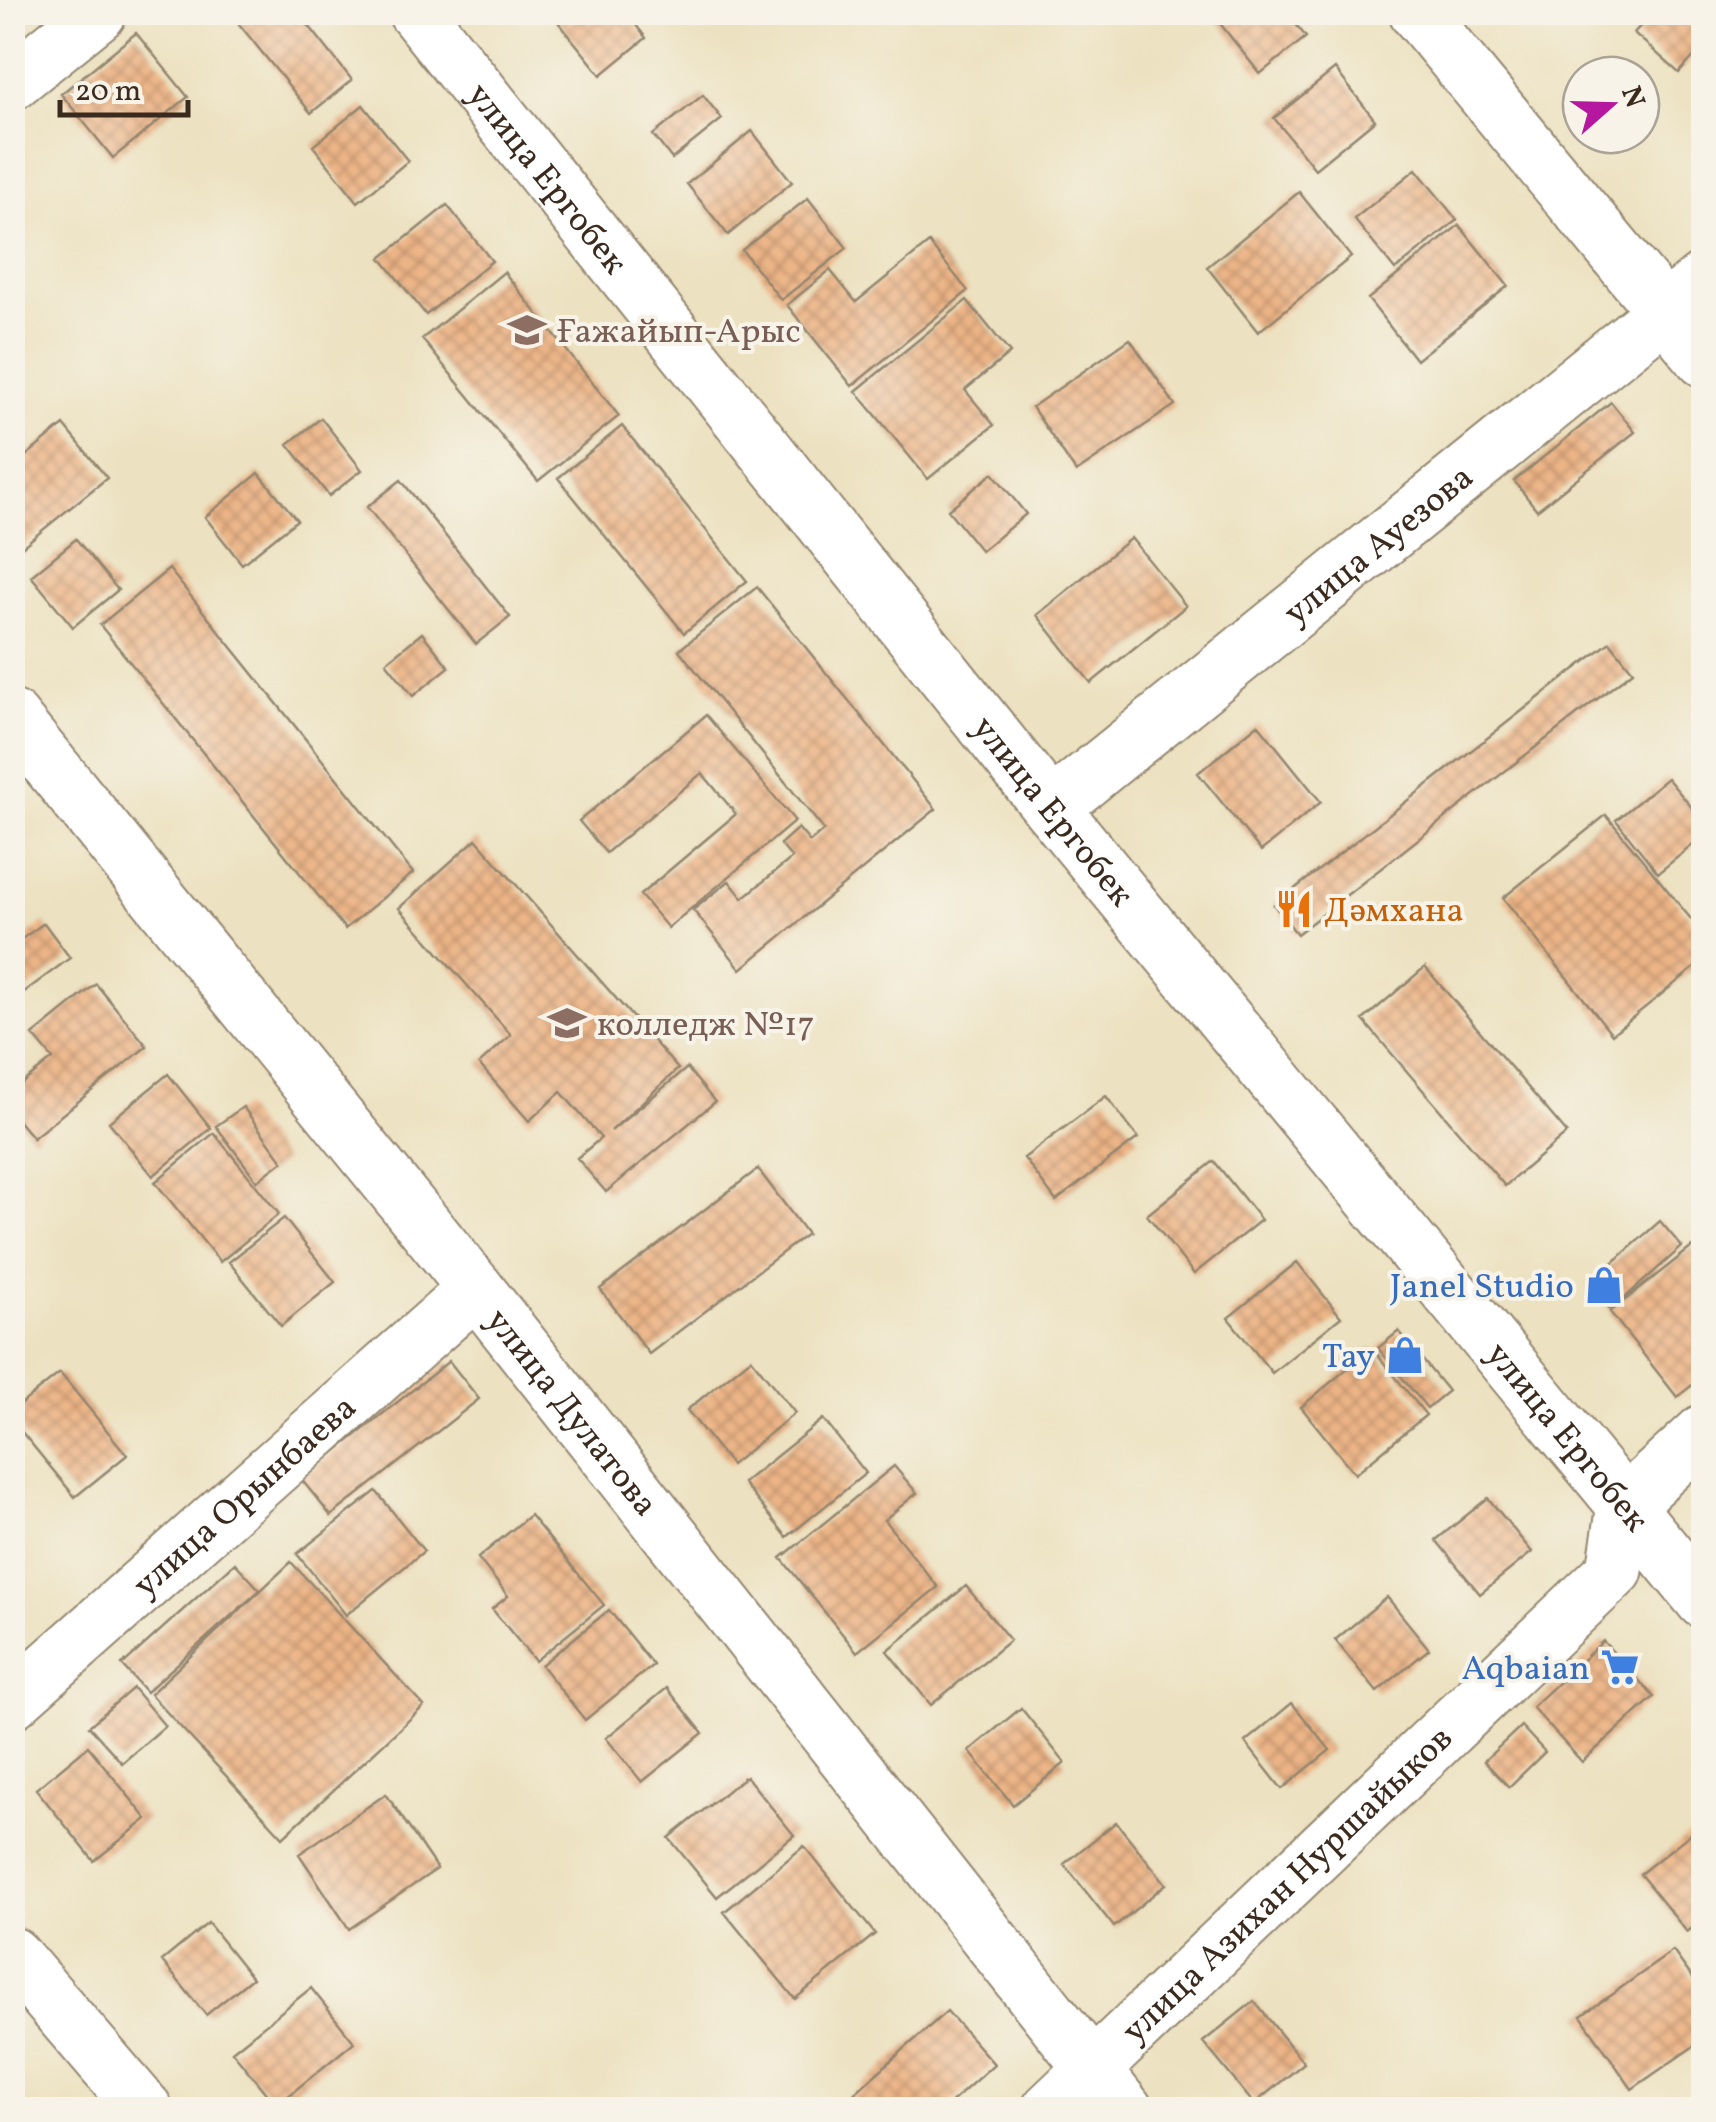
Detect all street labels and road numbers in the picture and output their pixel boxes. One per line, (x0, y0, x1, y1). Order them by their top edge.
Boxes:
street label: улица Ергобек (454, 74, 637, 286)
street label: улица Ауезова (1274, 455, 1484, 638)
street label: улица Ергобек (960, 707, 1144, 918)
street label: улица Дулатова (473, 1299, 668, 1528)
street label: улица Ергобек (1473, 1333, 1659, 1543)
street label: улица Орынбаева (124, 1385, 368, 1610)
street label: улица Азихан Нуршайыков (1112, 1716, 1465, 2055)

